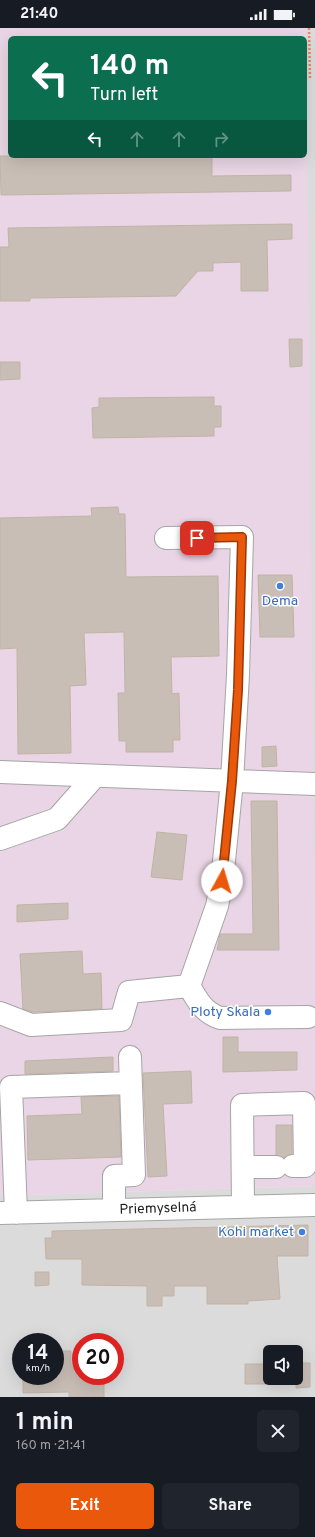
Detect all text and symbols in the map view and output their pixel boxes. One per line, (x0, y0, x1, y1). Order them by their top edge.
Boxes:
text: 21:40 (20, 5, 58, 24)
text: 140 m (90, 49, 169, 85)
icon: left (24, 52, 76, 104)
text: Turn left (90, 84, 158, 107)
icon: left (84, 128, 106, 150)
icon: ahead (126, 128, 148, 150)
icon: ahead (168, 128, 190, 150)
icon: right (210, 128, 232, 150)
pin (180, 521, 214, 555)
icon: arrive (186, 527, 208, 549)
marker: Dema (275, 581, 285, 591)
place label: Dema (262, 593, 298, 610)
position arrow (201, 860, 243, 902)
place label: Ploty Skala (190, 1004, 260, 1021)
marker: Ploty Skala (263, 1007, 273, 1017)
street label: Priemyselná (119, 1199, 197, 1219)
place label: Kohi market (218, 1224, 294, 1241)
marker: Kohi market (297, 1227, 307, 1237)
speed limit sign: 20 (72, 1333, 124, 1385)
text: 14 (28, 1341, 48, 1367)
map controls (263, 1345, 303, 1385)
button: sound (263, 1345, 303, 1385)
text: km/h (26, 1362, 50, 1375)
text: 1 min (16, 1408, 74, 1438)
button: close (257, 1410, 299, 1452)
text: 160 m · 21:41 (16, 1438, 86, 1454)
button: Exit (16, 1483, 154, 1529)
button: Share (162, 1483, 299, 1529)

